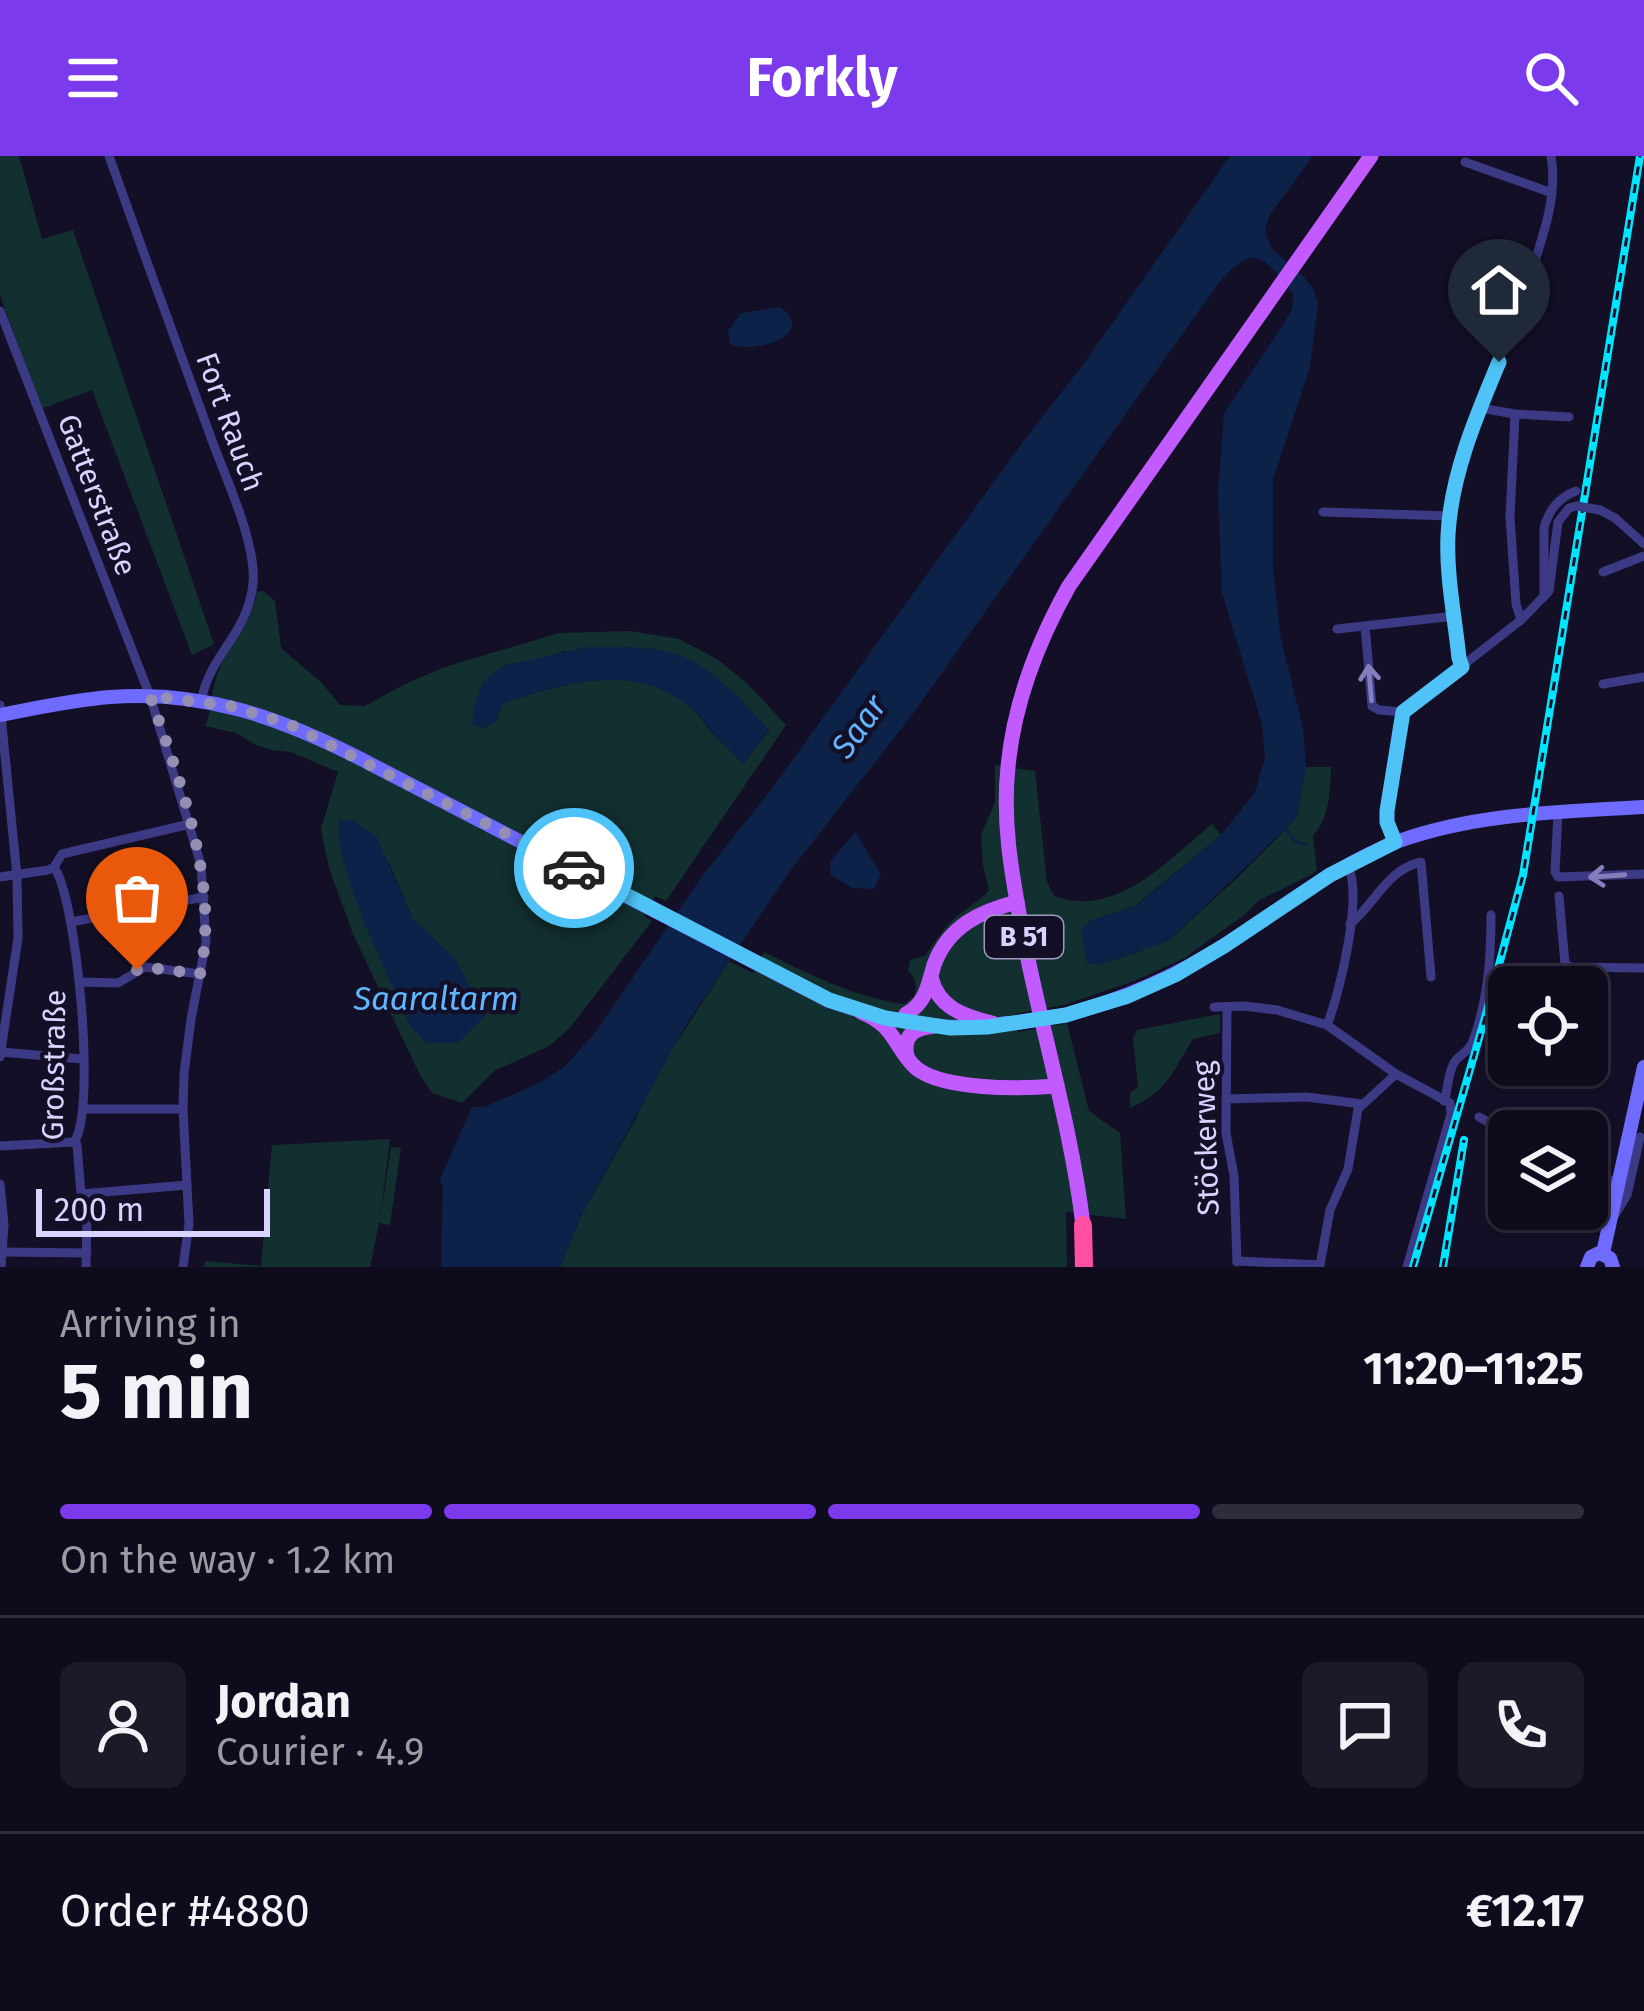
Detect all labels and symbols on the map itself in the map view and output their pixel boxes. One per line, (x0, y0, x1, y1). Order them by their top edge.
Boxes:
pin (1448, 239, 1550, 362)
street label: Fort Rauch (188, 348, 272, 496)
street label: Gatterstraße (50, 409, 144, 581)
one-way arrow (1358, 664, 1381, 703)
water label: Saar (822, 686, 896, 767)
courier (514, 808, 634, 928)
pin (86, 847, 188, 970)
one-way arrow (1589, 865, 1628, 888)
road number: B 51 (985, 916, 1063, 958)
water label: Saaraltarm (352, 979, 519, 1019)
street label: Großstraße (35, 989, 73, 1141)
street label: Stöckerweg (1185, 1059, 1227, 1216)
scale bar (36, 1183, 270, 1236)

